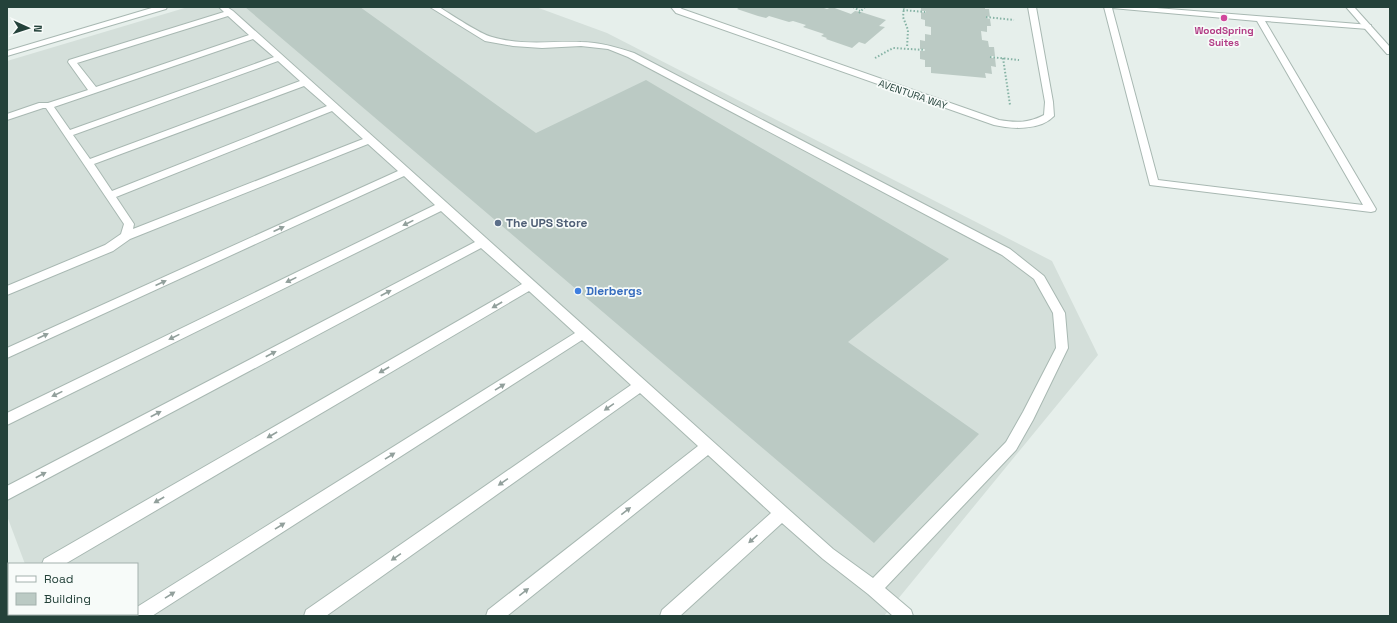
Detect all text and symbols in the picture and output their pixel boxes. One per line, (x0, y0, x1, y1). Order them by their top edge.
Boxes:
north arrow (8, 8, 48, 48)
marker: WoodSpring Suites (1219, 13, 1229, 23)
text: N (31, 24, 45, 33)
place label: WoodSpring Suites (1194, 24, 1254, 49)
street label: AVENTURA WAY (877, 77, 949, 112)
place label: The UPS Store (506, 215, 587, 231)
marker: The UPS Store (493, 218, 503, 228)
one-way arrow (402, 220, 413, 226)
one-way arrow (274, 226, 285, 232)
one-way arrow (285, 277, 297, 283)
one-way arrow (155, 280, 166, 286)
place label: Dierbergs (586, 283, 642, 299)
marker: Dierbergs (573, 286, 583, 296)
one-way arrow (381, 290, 392, 296)
one-way arrow (491, 301, 503, 308)
one-way arrow (37, 333, 49, 339)
one-way arrow (168, 334, 180, 340)
one-way arrow (266, 350, 277, 357)
one-way arrow (378, 366, 390, 373)
one-way arrow (494, 383, 506, 390)
one-way arrow (52, 391, 63, 397)
one-way arrow (604, 403, 614, 411)
one-way arrow (151, 411, 162, 418)
one-way arrow (266, 432, 278, 439)
one-way arrow (385, 452, 395, 460)
one-way arrow (36, 472, 47, 478)
one-way arrow (497, 478, 508, 486)
one-way arrow (153, 497, 165, 504)
one-way arrow (620, 506, 631, 515)
one-way arrow (274, 522, 286, 529)
one-way arrow (749, 534, 758, 543)
one-way arrow (391, 553, 401, 561)
legend (8, 563, 138, 615)
text: Road (44, 571, 73, 587)
one-way arrow (519, 587, 530, 596)
text: Building (44, 591, 91, 607)
one-way arrow (165, 591, 175, 599)

